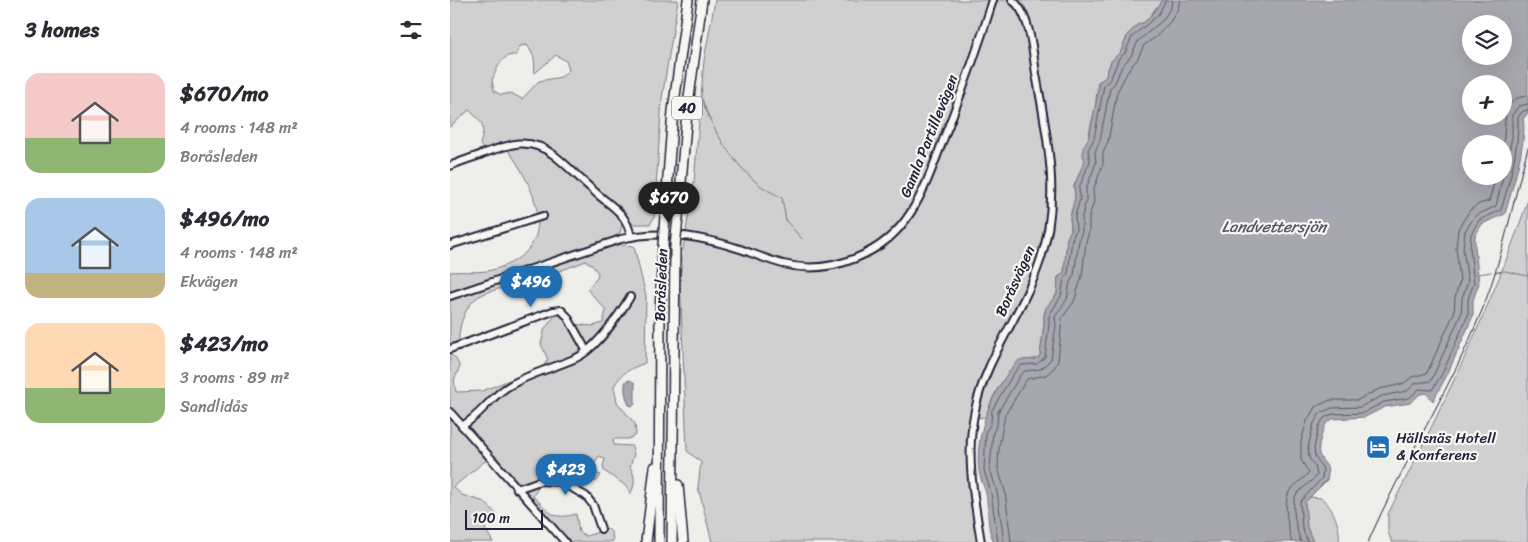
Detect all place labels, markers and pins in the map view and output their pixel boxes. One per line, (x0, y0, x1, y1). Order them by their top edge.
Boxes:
pin: $670 (639, 182, 699, 224)
pin: $496 (501, 266, 561, 308)
place label: Hällsnäs Hotell & Konferens (1396, 425, 1497, 468)
hotel icon: Hällsnäs Hotell & Konferens (1365, 434, 1391, 460)
pin: $423 (536, 454, 596, 496)

